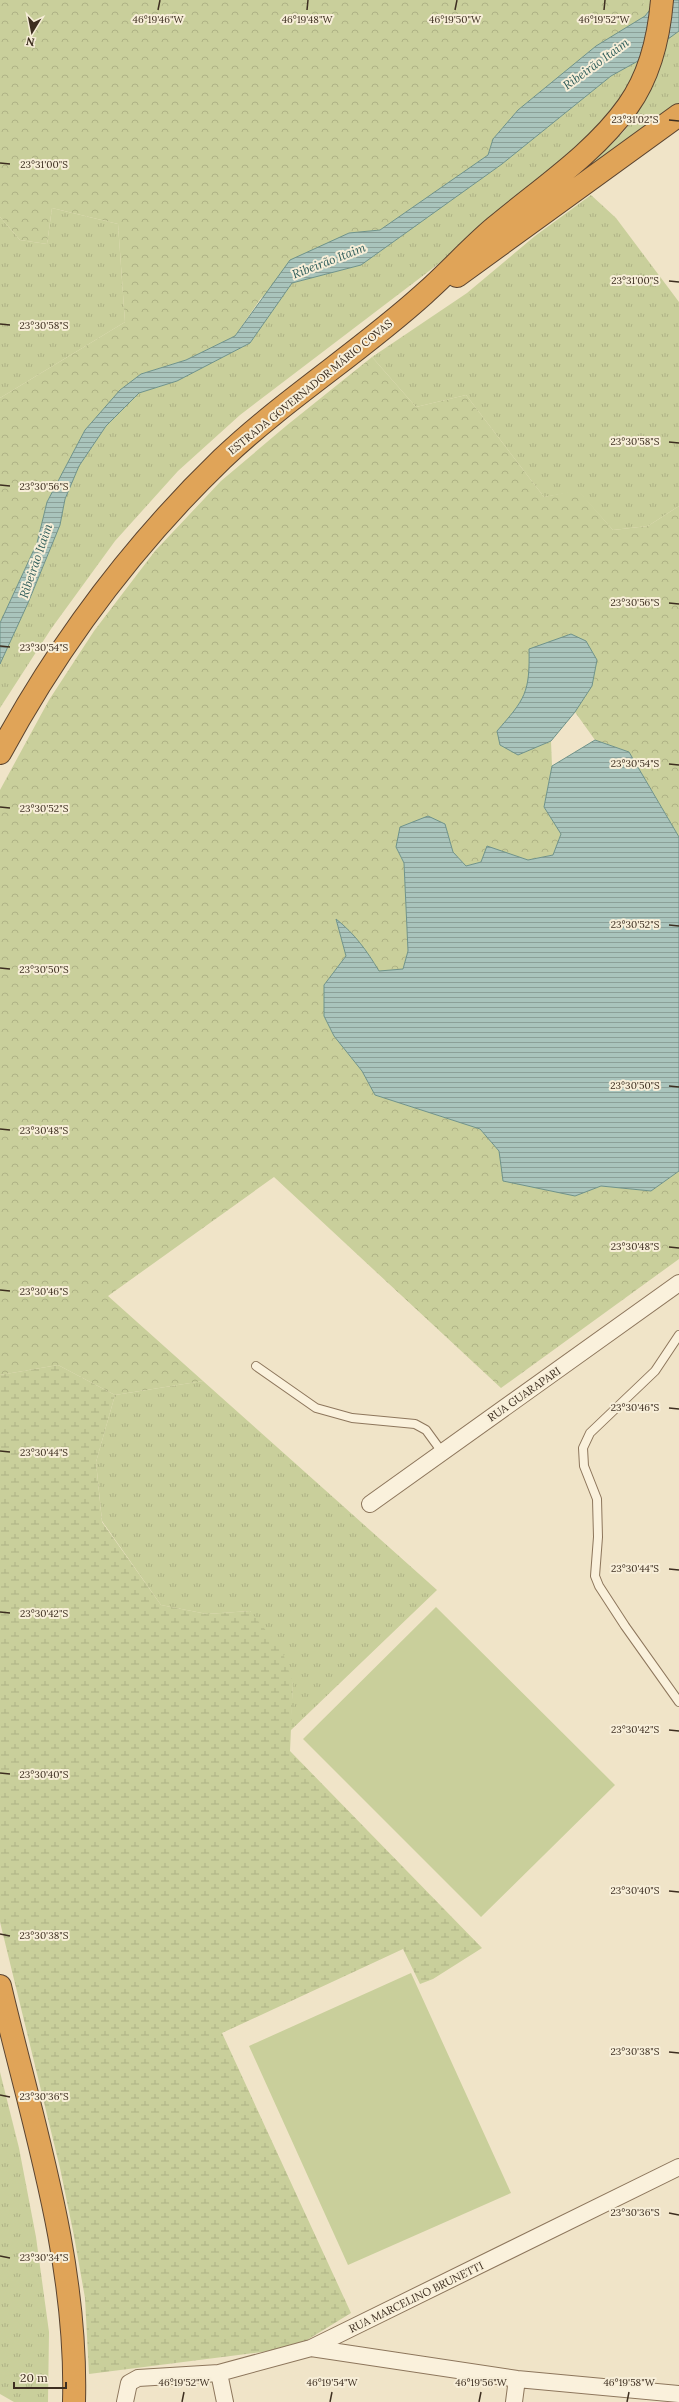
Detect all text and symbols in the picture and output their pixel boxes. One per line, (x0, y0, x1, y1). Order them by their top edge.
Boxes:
north arrow (12, 12, 52, 52)
text: 46°19'46"W (133, 13, 184, 26)
text: 46°19'48"W (282, 13, 333, 26)
text: 46°19'50"W (429, 13, 482, 26)
text: 46°19'52"W (579, 13, 631, 26)
text: N (24, 34, 36, 49)
water label: Ribeirão Itaim (560, 34, 632, 92)
text: 23°31'02"S (612, 113, 659, 126)
text: 23°31'00"S (20, 158, 68, 171)
water label: Ribeirão Itaim (290, 239, 368, 281)
text: 23°31'00"S (611, 274, 659, 287)
street label: ESTRADA GOVERNADOR MÁRIO COVAS (225, 316, 395, 458)
text: 23°30'58"S (20, 319, 69, 332)
text: 23°30'58"S (611, 435, 660, 448)
text: 23°30'56"S (19, 480, 69, 493)
water label: Ribeirão Itaim (16, 521, 55, 600)
text: 23°30'56"S (610, 596, 660, 609)
text: 23°30'54"S (20, 641, 69, 654)
text: 23°30'54"S (611, 757, 660, 770)
text: 23°30'52"S (20, 802, 69, 815)
text: 23°30'52"S (611, 918, 660, 931)
text: 23°30'50"S (19, 963, 69, 976)
text: 23°30'50"S (610, 1079, 660, 1092)
text: 23°30'48"S (20, 1124, 69, 1137)
text: 23°30'48"S (611, 1240, 660, 1253)
text: 23°30'46"S (20, 1285, 69, 1298)
street label: RUA GUARAPARI (485, 1363, 563, 1424)
text: 23°30'46"S (611, 1401, 660, 1414)
text: 23°30'44"S (20, 1446, 68, 1459)
text: 23°30'44"S (611, 1562, 659, 1575)
text: 23°30'42"S (20, 1607, 68, 1620)
text: 23°30'42"S (611, 1723, 659, 1736)
text: 23°30'40"S (20, 1768, 69, 1781)
text: 23°30'40"S (611, 1884, 660, 1897)
text: 23°30'38"S (19, 1929, 69, 1942)
text: 23°30'38"S (610, 2045, 660, 2058)
text: 23°30'36"S (19, 2090, 69, 2103)
text: 23°30'36"S (610, 2206, 660, 2219)
text: 23°30'34"S (20, 2251, 69, 2264)
street label: RUA MARCELINO BRUNETTI (346, 2258, 486, 2336)
scale bar (14, 2364, 66, 2390)
text: 20 m (20, 2370, 48, 2385)
text: 46°19'52"W (159, 2376, 211, 2389)
text: 46°19'54"W (307, 2376, 358, 2389)
text: 46°19'56"W (455, 2376, 508, 2389)
text: 46°19'58"W (603, 2376, 656, 2389)

